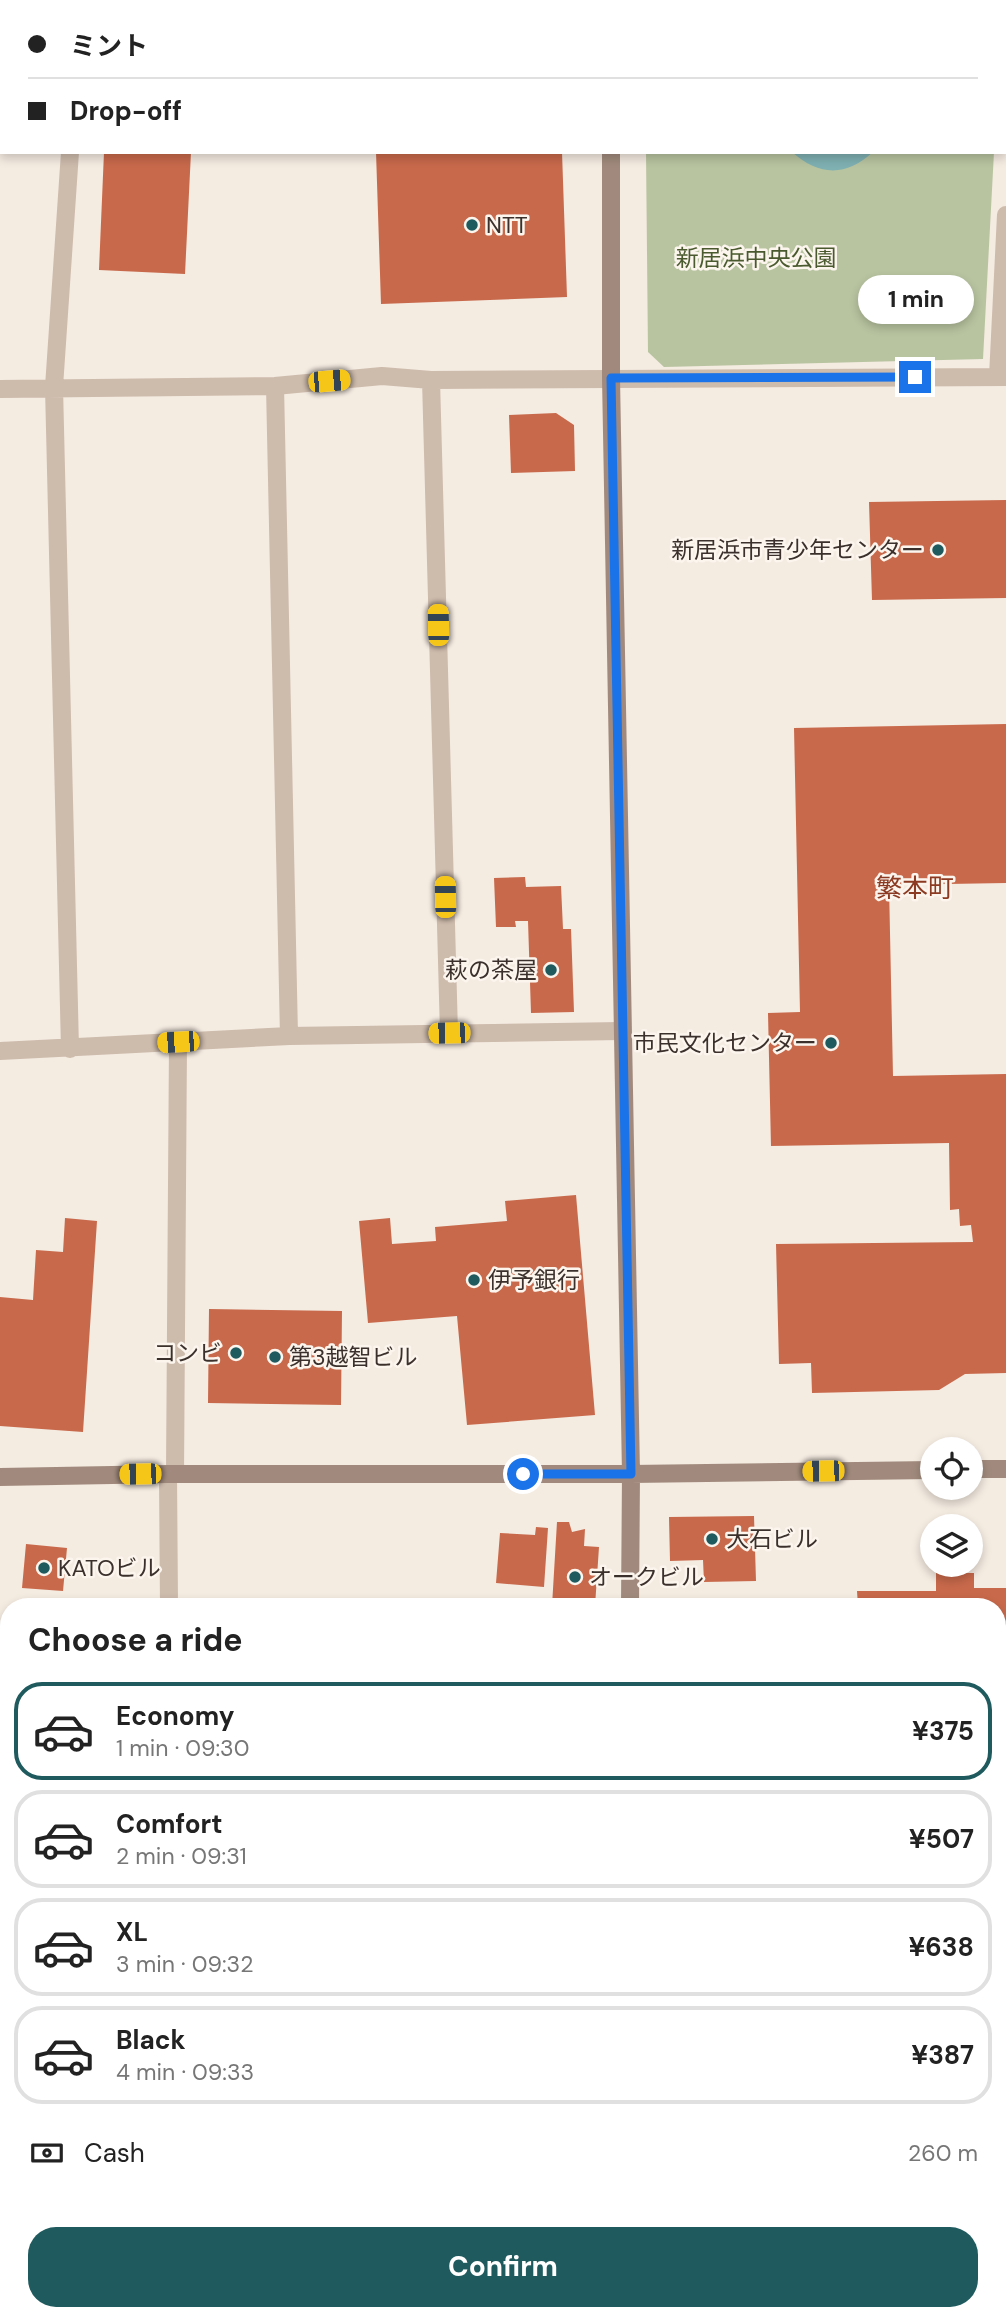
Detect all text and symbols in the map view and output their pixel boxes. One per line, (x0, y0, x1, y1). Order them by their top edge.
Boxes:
text: ミント (70, 29, 148, 63)
text: Drop-off (70, 94, 182, 128)
place label: NTT (486, 210, 528, 240)
marker: NTT (464, 217, 480, 233)
park label: 新居浜中央公園 (676, 243, 837, 273)
callout: 1 min (857, 276, 973, 324)
text: 1 min (888, 284, 944, 314)
route end (899, 361, 931, 393)
car (308, 369, 351, 393)
place label: 新居浜市青少年センター (671, 535, 924, 565)
marker: 新居浜市青少年センター (930, 542, 946, 558)
car (428, 604, 449, 646)
district label: 繁本町 (876, 871, 954, 905)
car (435, 876, 456, 918)
place label: 萩の茶屋 (445, 955, 537, 985)
marker: 萩の茶屋 (543, 962, 559, 978)
car (428, 1022, 471, 1044)
place label: 市民文化センター (633, 1028, 817, 1058)
car (157, 1030, 200, 1054)
marker: 市民文化センター (823, 1035, 839, 1051)
place label: 伊予銀行 (488, 1265, 580, 1295)
marker: 伊予銀行 (466, 1272, 482, 1288)
place label: コンビ (153, 1338, 222, 1368)
place label: 第3越智ビル (289, 1342, 418, 1372)
marker: コンビ (228, 1345, 244, 1361)
marker: 第3越智ビル (267, 1349, 283, 1365)
map controls (920, 1437, 983, 1577)
button: locate (920, 1437, 983, 1500)
route start (507, 1458, 539, 1490)
car (802, 1460, 845, 1482)
car (119, 1463, 162, 1485)
button: layers (920, 1514, 983, 1577)
place label: 大石ビル (726, 1524, 818, 1554)
marker: 大石ビル (704, 1531, 720, 1547)
place label: KATOビル (58, 1553, 161, 1583)
marker: KATOビル (36, 1560, 52, 1576)
place label: オークビル (589, 1562, 704, 1592)
marker: オークビル (567, 1569, 583, 1585)
text: Choose a ride (28, 1619, 243, 1661)
text: Economy (116, 1699, 234, 1733)
icon: car (32, 1700, 95, 1763)
text: ¥375 (912, 1714, 974, 1748)
text: 1 min · 09:30 (116, 1733, 249, 1763)
text: Comfort (116, 1807, 222, 1841)
icon: car (32, 1808, 95, 1871)
text: ¥507 (909, 1822, 974, 1856)
text: 2 min · 09:31 (116, 1841, 247, 1871)
text: XL (116, 1915, 148, 1949)
icon: car (32, 1916, 95, 1979)
text: ¥638 (908, 1930, 974, 1964)
text: 3 min · 09:32 (116, 1949, 253, 1979)
text: Black (116, 2023, 186, 2057)
icon: car (32, 2024, 95, 2087)
text: ¥387 (911, 2038, 974, 2072)
text: 4 min · 09:33 (116, 2057, 254, 2087)
icon: cash (28, 2134, 66, 2172)
text: Cash (84, 2136, 145, 2170)
text: 260 m (908, 2138, 978, 2168)
button: Confirm (28, 2227, 978, 2307)

